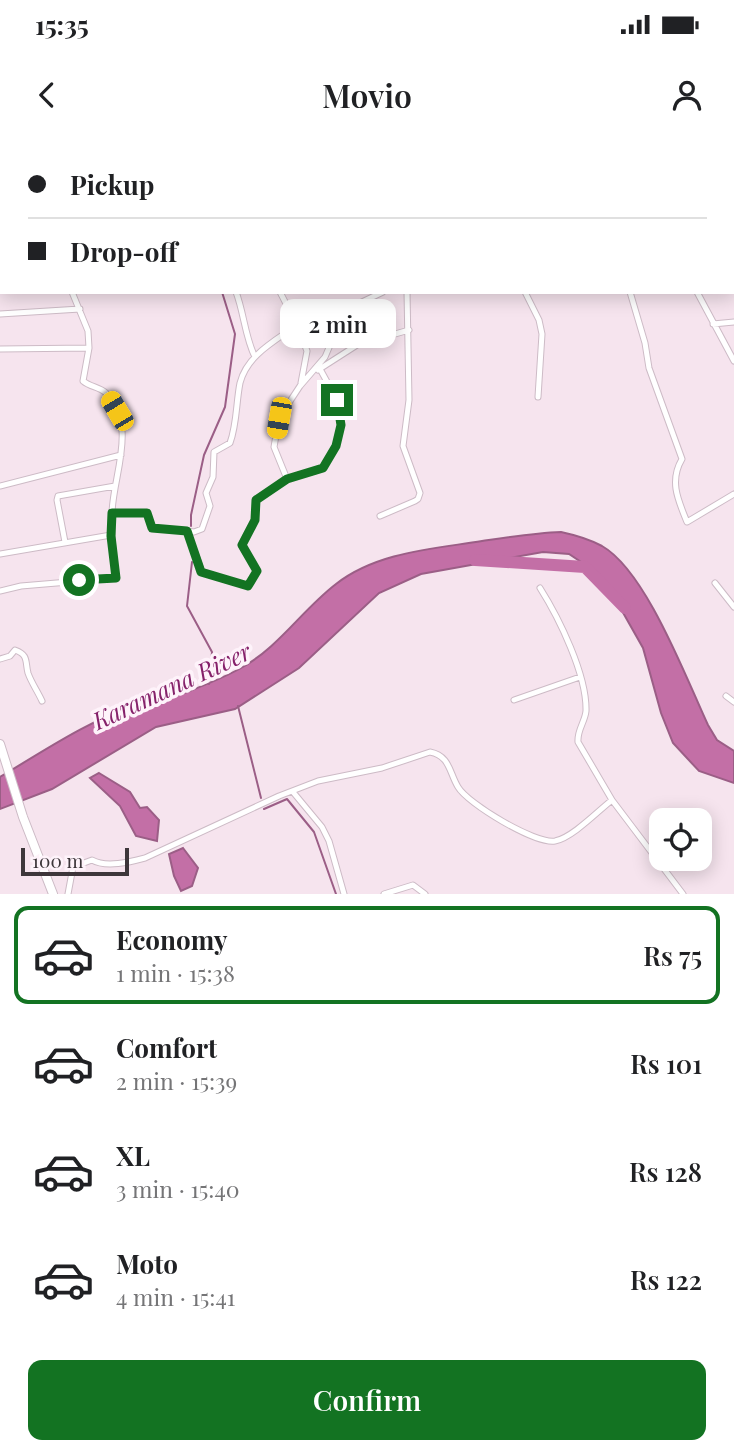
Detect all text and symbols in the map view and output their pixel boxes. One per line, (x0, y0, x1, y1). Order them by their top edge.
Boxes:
text: 15:35 (35, 7, 89, 42)
text: Movio (322, 73, 412, 116)
icon: back (28, 76, 66, 114)
icon: person (668, 76, 706, 114)
text: Pickup (70, 167, 154, 202)
text: Drop-off (70, 234, 177, 269)
callout: 2 min (279, 299, 395, 348)
text: 2 min (309, 308, 367, 339)
route end (321, 384, 353, 416)
car (98, 388, 137, 434)
car (266, 395, 293, 441)
route start (63, 564, 95, 596)
water label: Karamana River (86, 634, 256, 736)
map controls (649, 808, 712, 871)
button: locate (649, 808, 712, 871)
scale bar (21, 845, 130, 877)
text: 100 m (32, 847, 83, 873)
text: Economy (116, 922, 227, 957)
icon: car (32, 924, 95, 987)
text: Rs 75 (643, 938, 702, 973)
text: 1 min · 15:38 (116, 957, 235, 988)
text: Comfort (116, 1030, 217, 1065)
icon: car (32, 1032, 95, 1095)
text: Rs 101 (630, 1046, 702, 1081)
text: 2 min · 15:39 (116, 1065, 237, 1096)
text: XL (116, 1138, 150, 1173)
icon: car (32, 1140, 95, 1203)
text: Rs 128 (629, 1154, 702, 1189)
text: 3 min · 15:40 (116, 1173, 240, 1204)
text: Moto (116, 1246, 178, 1281)
icon: car (32, 1248, 95, 1311)
text: Rs 122 (630, 1262, 702, 1297)
text: 4 min · 15:41 (116, 1281, 235, 1312)
button: Confirm (28, 1360, 706, 1440)

